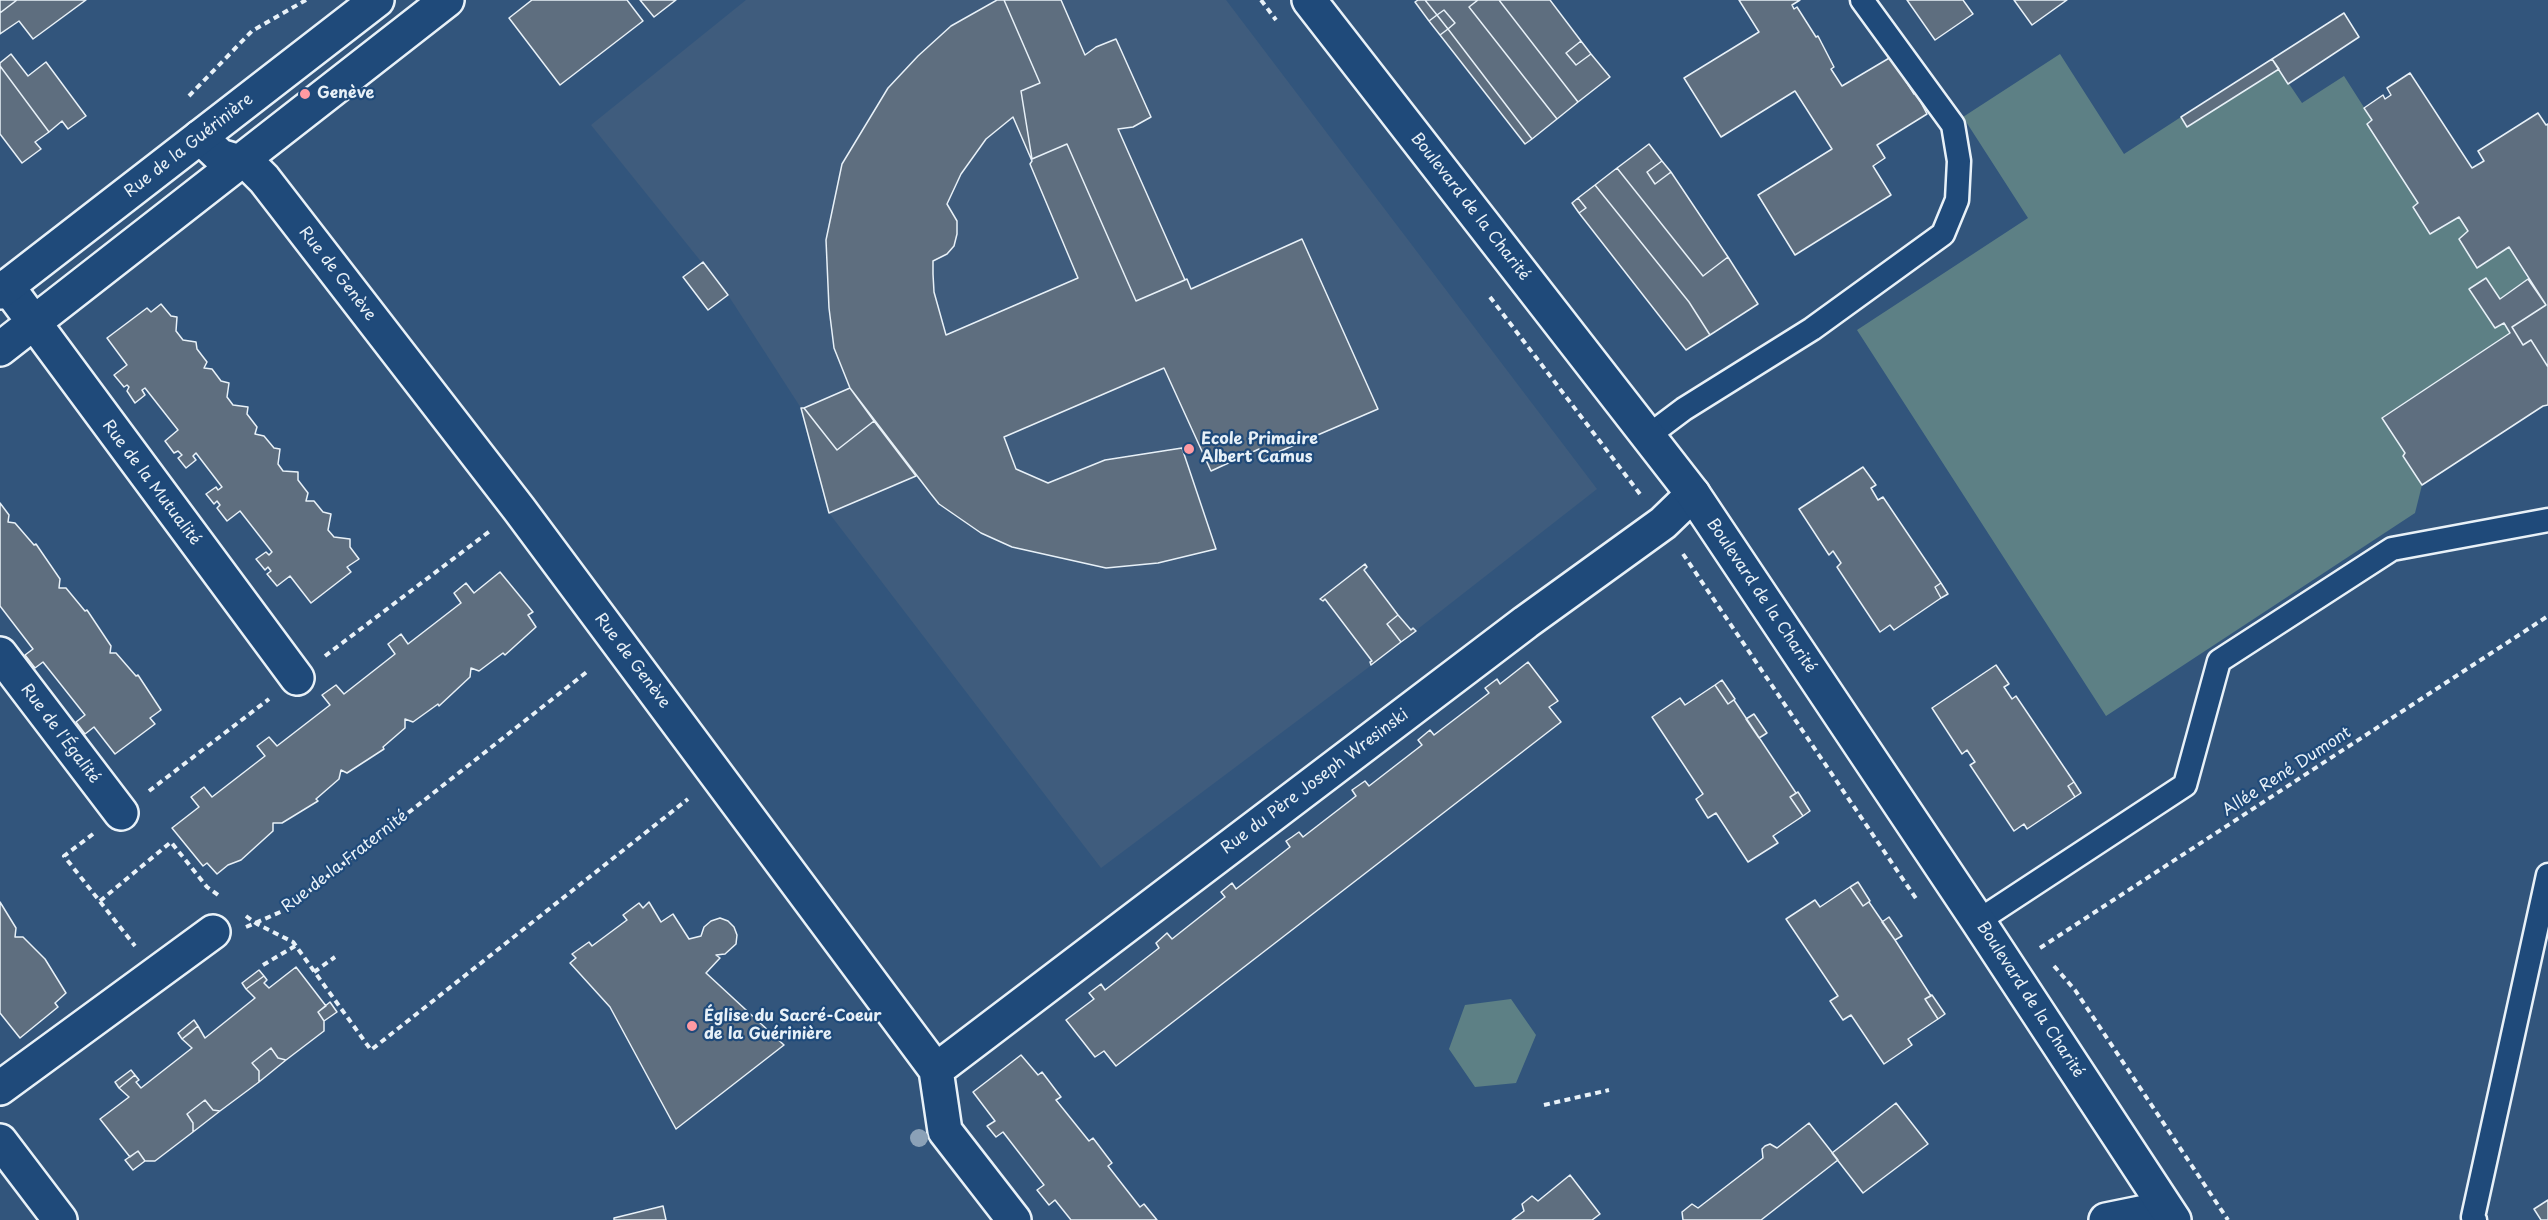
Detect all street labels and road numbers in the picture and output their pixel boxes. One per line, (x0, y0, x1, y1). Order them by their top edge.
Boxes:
street label: Rue de la Guérinière (121, 90, 257, 202)
street label: Boulevard de la Charité (1406, 129, 1534, 285)
street label: Rue de Genève (294, 223, 380, 325)
street label: Rue de la Mutualité (98, 417, 204, 549)
street label: Boulevard de la Charité (1702, 515, 1820, 677)
street label: Rue de Genève (590, 610, 674, 712)
street label: Rue de l'Égalité (16, 681, 104, 787)
street label: Rue du Père Joseph Wresinski (1218, 705, 1412, 859)
street label: Allée René Dumont (2219, 723, 2355, 821)
street label: Rue de la Fraternité (278, 807, 412, 917)
street label: Boulevard de la Charité (1972, 918, 2088, 1082)

